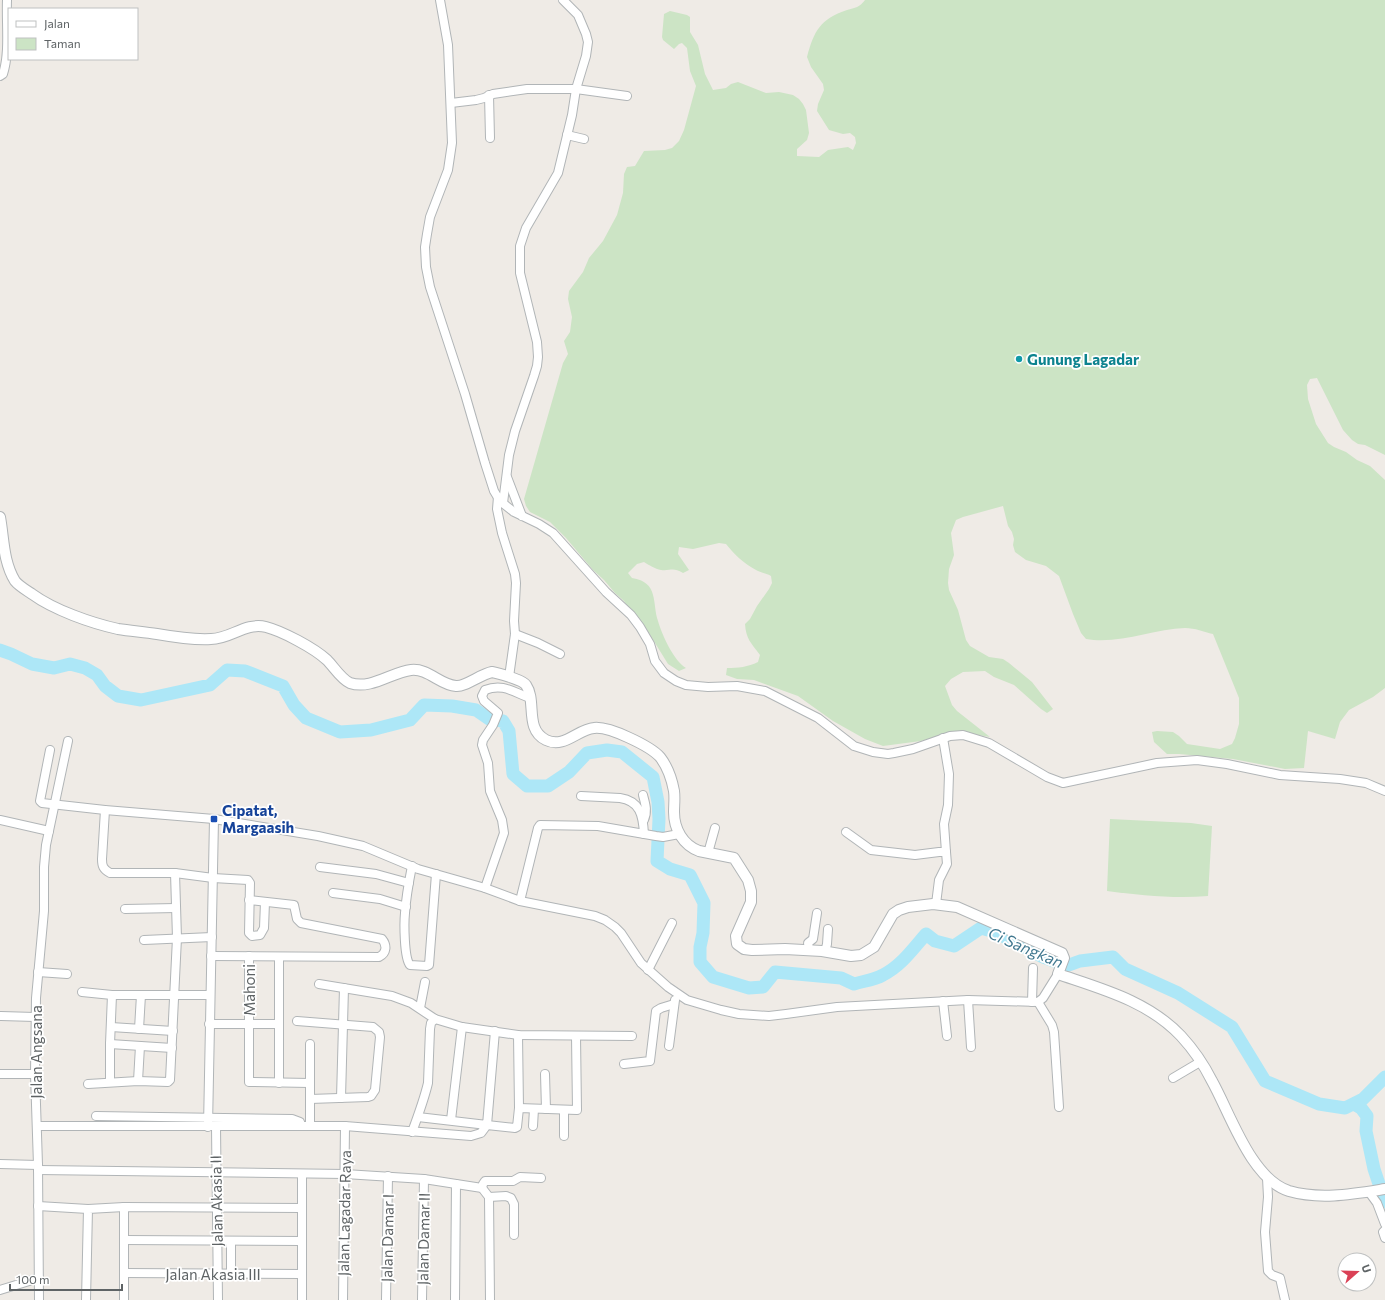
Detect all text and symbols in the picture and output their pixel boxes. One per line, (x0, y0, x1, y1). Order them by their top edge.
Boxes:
legend (8, 8, 138, 60)
text: Jalan (44, 16, 70, 31)
text: Taman (44, 36, 81, 50)
place label: Gunung Lagadar (1027, 350, 1139, 368)
marker: Gunung Lagadar (1014, 354, 1024, 364)
place label: Cipatat, Margaasih (222, 801, 294, 836)
marker: Cipatat, Margaasih (209, 814, 219, 824)
water label: Ci Sangkan (986, 923, 1066, 971)
street label: Mahoni (240, 964, 258, 1016)
street label: Jalan Angsana (27, 1005, 45, 1099)
street label: Jalan Lagadar Raya (334, 1150, 354, 1276)
street label: Jalan Akasia II (206, 1155, 226, 1247)
street label: Jalan Damar II (413, 1193, 433, 1285)
street label: Jalan Damar I (377, 1194, 397, 1282)
north arrow (1337, 1252, 1377, 1292)
text: U (1359, 1262, 1374, 1274)
street label: Jalan Akasia III (165, 1265, 261, 1283)
scale bar (10, 1266, 122, 1292)
text: 100 m (16, 1272, 50, 1286)

